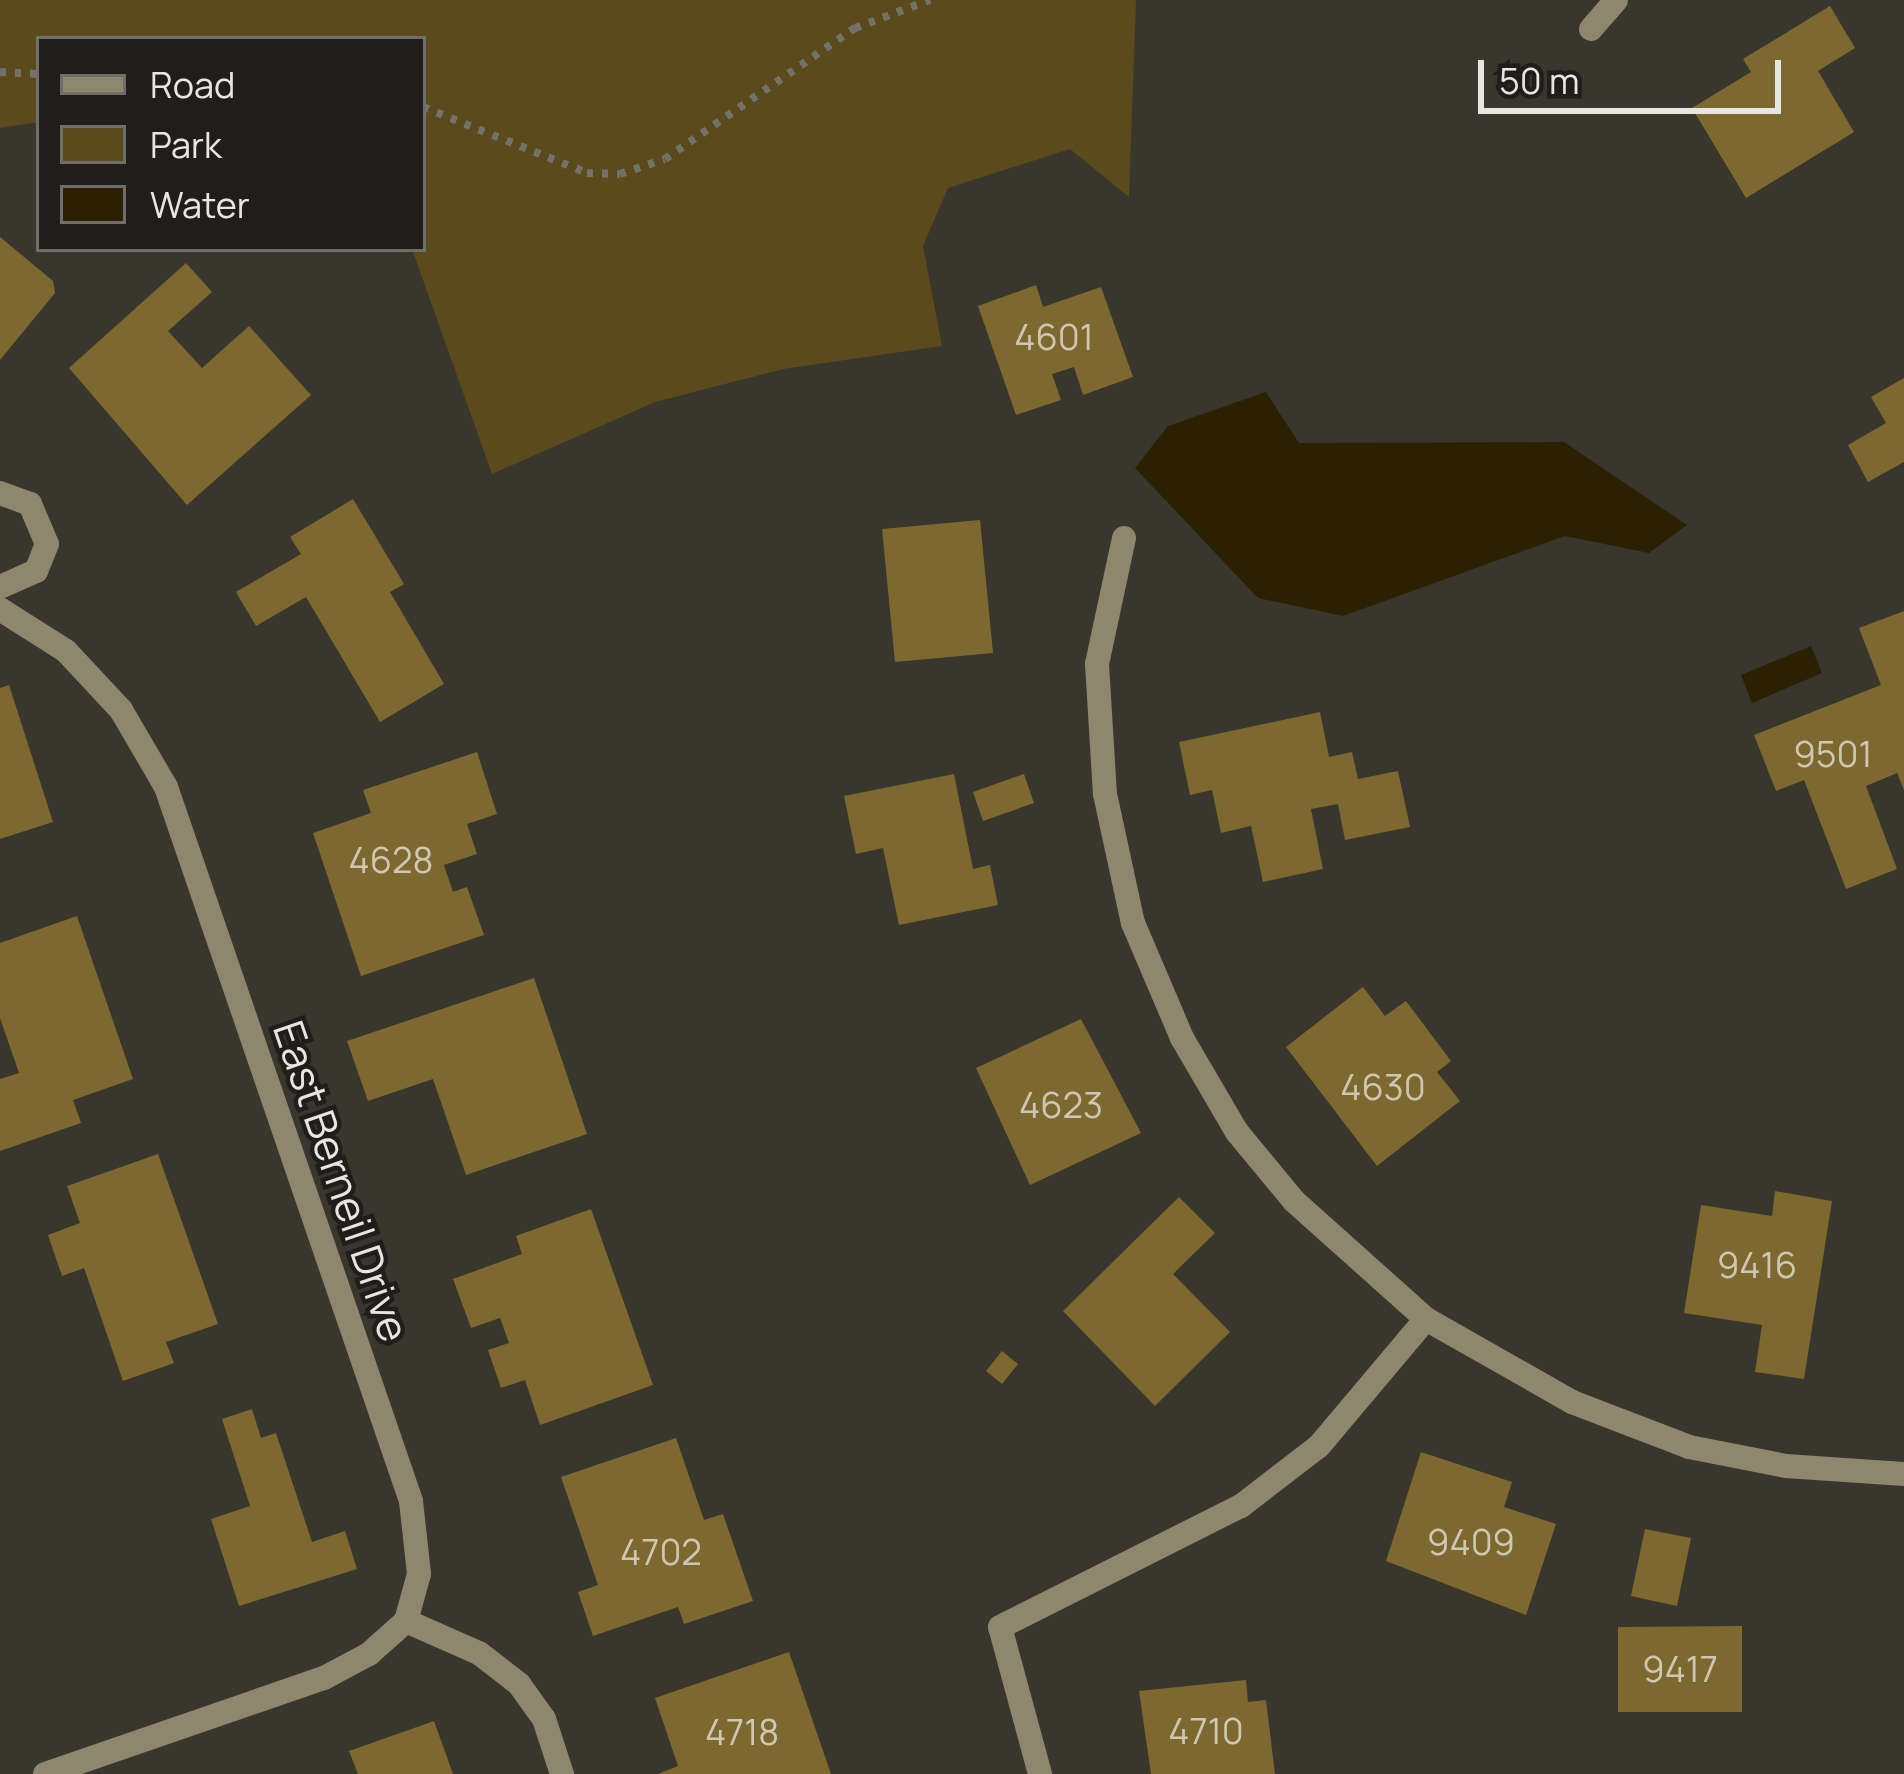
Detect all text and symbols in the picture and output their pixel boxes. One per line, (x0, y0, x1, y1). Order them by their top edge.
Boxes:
legend (36, 36, 426, 252)
scale bar (1484, 36, 1787, 110)
text: 50 m (1499, 56, 1579, 105)
text: Road (150, 60, 235, 109)
text: Park (150, 120, 222, 169)
text: Water (150, 180, 250, 229)
house number: 4601 (1014, 315, 1094, 359)
house number: 9501 (1793, 732, 1873, 776)
house number: 4628 (349, 838, 433, 882)
street label: East Berneil Drive (264, 1014, 420, 1348)
house number: 4630 (1340, 1065, 1426, 1109)
house number: 4623 (1019, 1083, 1103, 1127)
house number: 9416 (1717, 1243, 1797, 1287)
house number: 9409 (1427, 1520, 1515, 1564)
house number: 4702 (620, 1530, 702, 1574)
house number: 9417 (1642, 1647, 1718, 1691)
house number: 4710 (1168, 1709, 1244, 1753)
house number: 4718 (705, 1710, 779, 1754)

